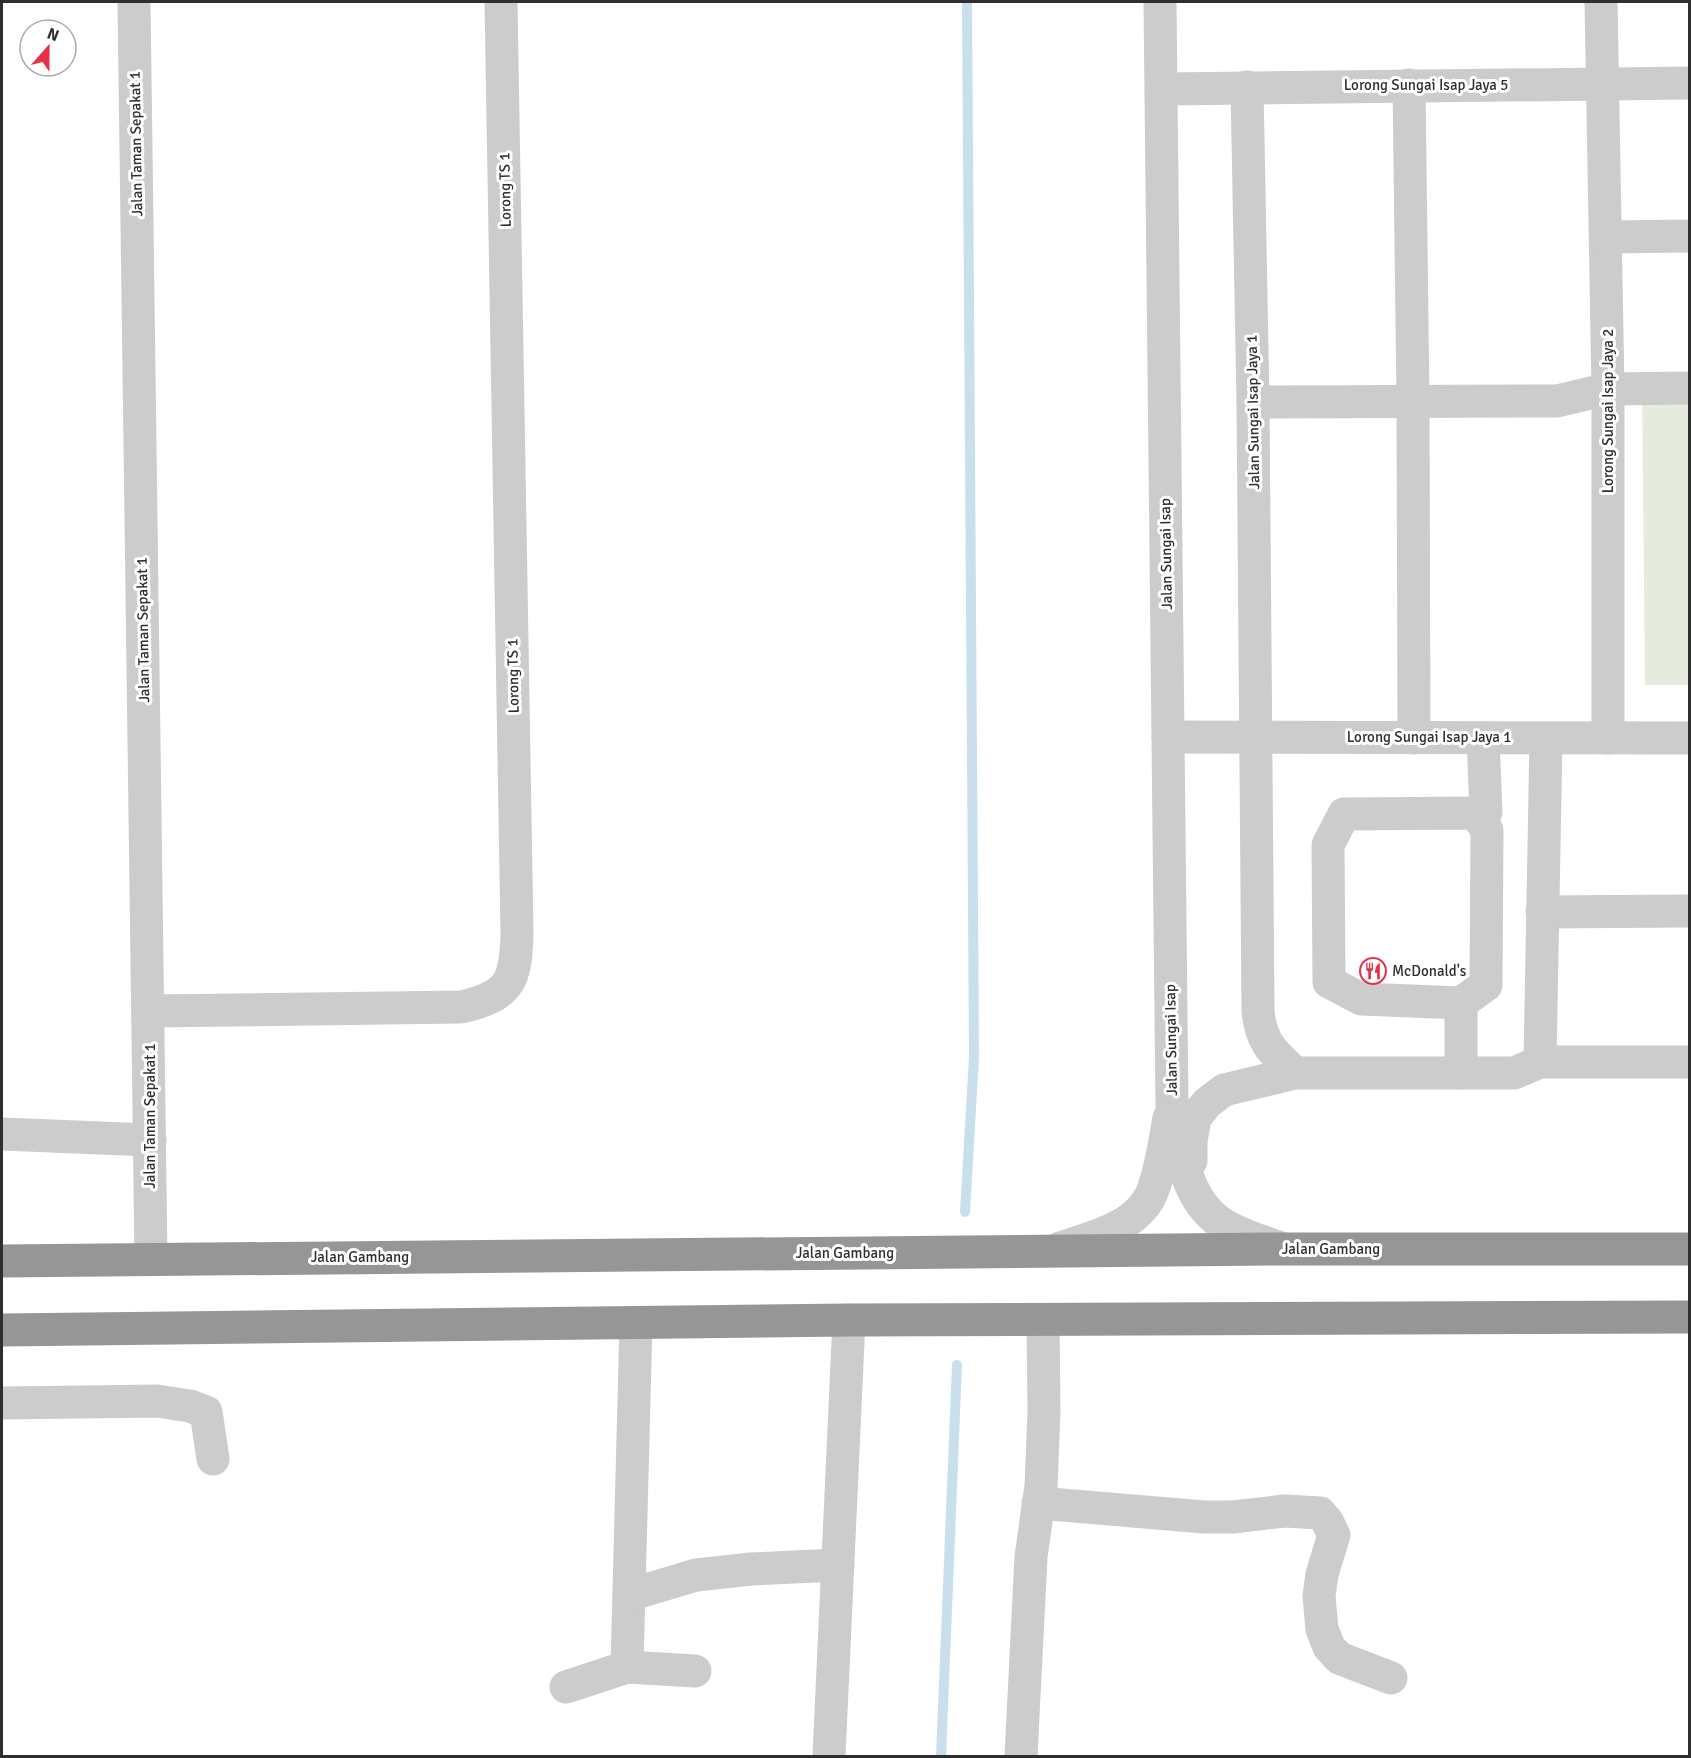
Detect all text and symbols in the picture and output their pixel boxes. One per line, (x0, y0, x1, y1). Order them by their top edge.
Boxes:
north arrow (18, 18, 78, 78)
text: N (44, 24, 62, 46)
street label: Jalan Taman Sepakat 1 (126, 71, 146, 217)
street label: Lorong Sungai Isap Jaya 5 (1344, 76, 1508, 94)
street label: Lorong TS 1 (495, 152, 515, 228)
street label: Lorong Sungai Isap Jaya 2 (1599, 329, 1617, 493)
street label: Jalan Sungai Isap Jaya 1 (1243, 335, 1263, 489)
street label: Jalan Sungai Isap (1156, 498, 1176, 610)
street label: Jalan Taman Sepakat 1 (133, 557, 153, 703)
street label: Lorong TS 1 (503, 638, 523, 714)
street label: Lorong Sungai Isap Jaya 1 (1347, 728, 1511, 746)
restaurant icon: McDonald's (1358, 956, 1388, 986)
place label: McDonald's (1392, 962, 1467, 980)
street label: Jalan Sungai Isap (1161, 984, 1181, 1096)
street label: Jalan Taman Sepakat 1 (141, 1043, 159, 1189)
street label: Jalan Gambang (1282, 1240, 1380, 1258)
street label: Jalan Gambang (796, 1244, 894, 1262)
street label: Jalan Gambang (311, 1248, 409, 1266)

